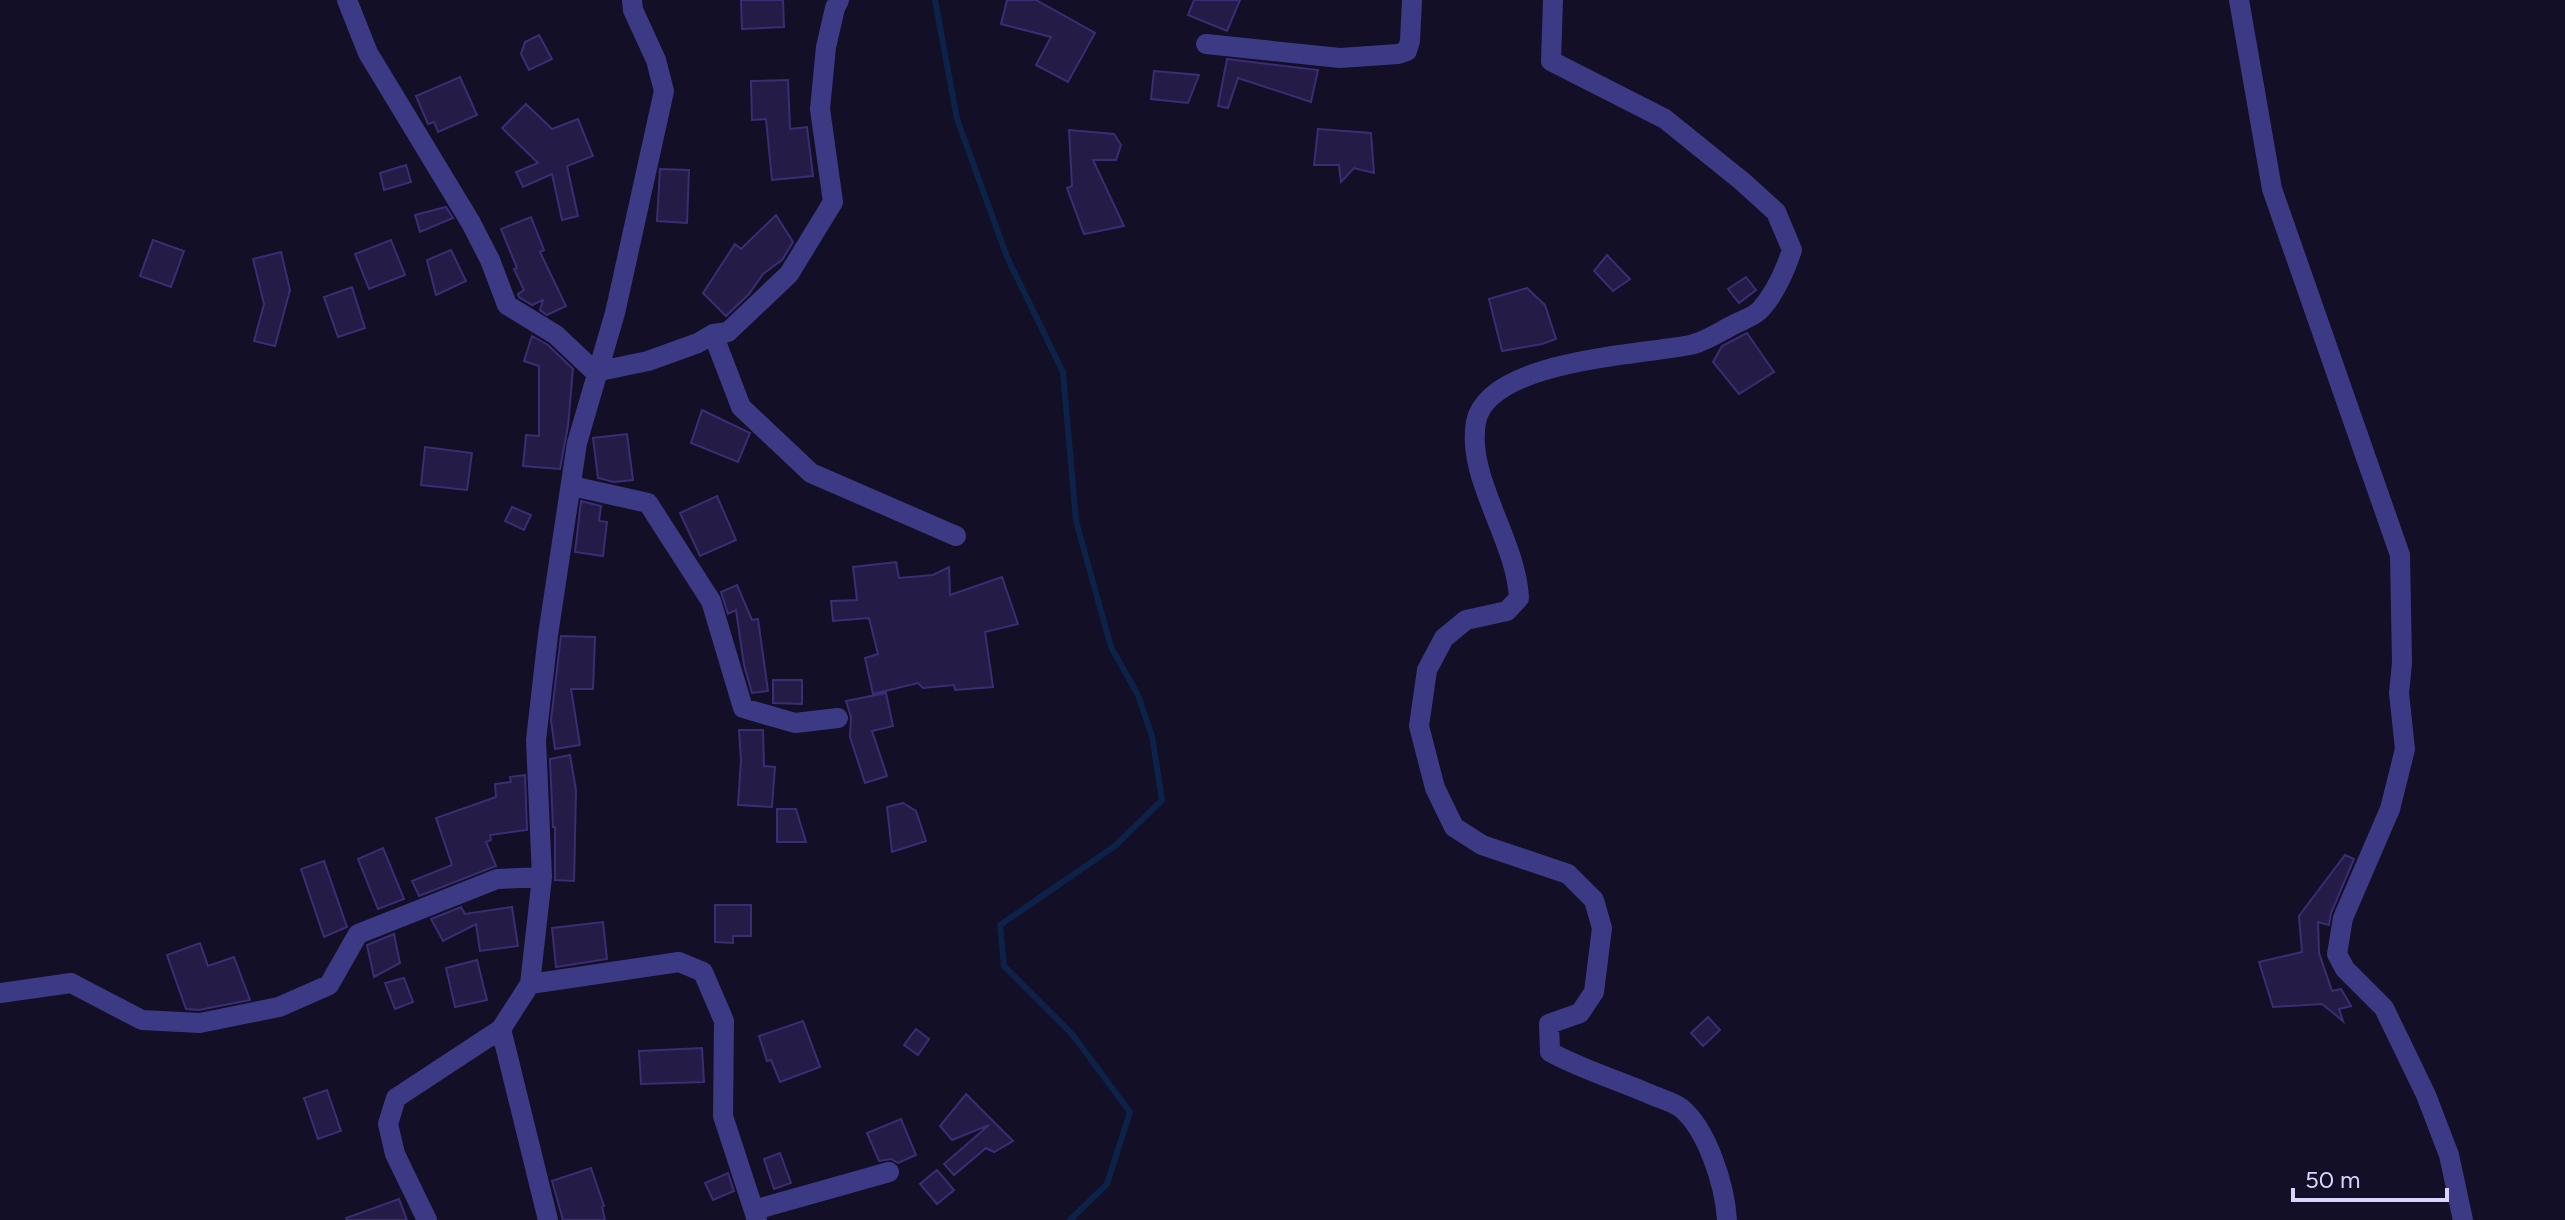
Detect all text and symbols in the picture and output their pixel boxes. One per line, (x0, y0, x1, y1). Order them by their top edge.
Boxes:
scale bar (2293, 1152, 2447, 1202)
text: 50 m (2305, 1165, 2361, 1194)

